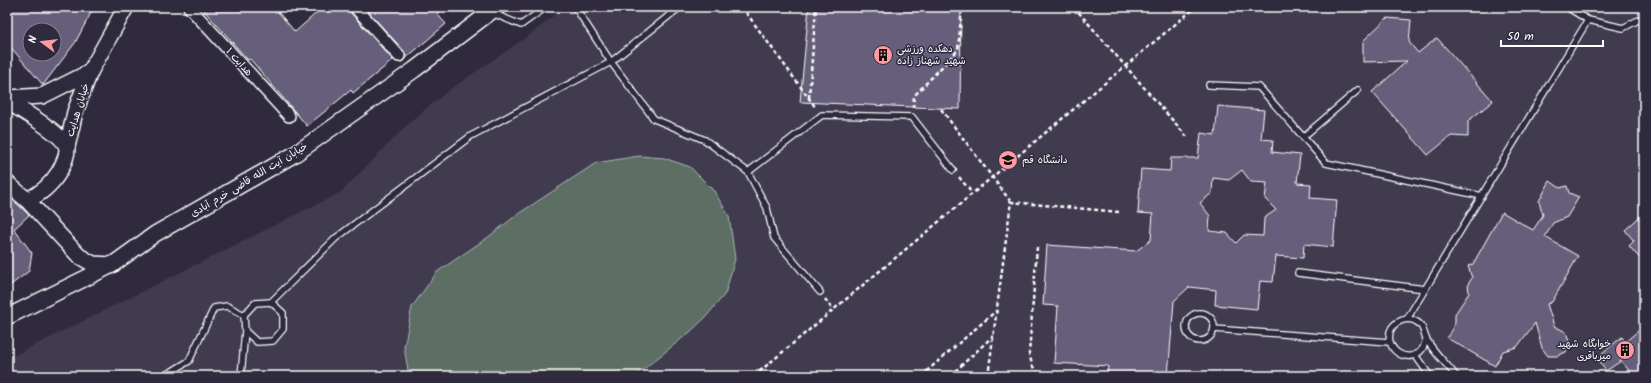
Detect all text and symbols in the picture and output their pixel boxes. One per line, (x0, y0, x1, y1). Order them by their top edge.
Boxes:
north arrow (22, 22, 62, 62)
scale bar (1501, 22, 1603, 48)
text: 50 m (1507, 27, 1534, 46)
text: N (24, 34, 43, 45)
place label: دهکده ورزشی شهید شهناز زاده (897, 41, 966, 69)
street label: هدایت ۱ (222, 44, 256, 80)
building icon: دهکده ورزشی شهید شهناز زاده (872, 44, 894, 66)
street label: خیابان هدایت (62, 81, 94, 139)
street label: خیابان آیت الله قاضی خرم آبادی (187, 139, 311, 221)
school or university icon: دانشگاه قم (997, 149, 1019, 171)
place label: دانشگاه قم (1022, 152, 1068, 168)
place label: خوابگاه شهید میرباقری (1557, 336, 1611, 364)
building icon: خوابگاه شهید میرباقری (1614, 339, 1636, 361)

